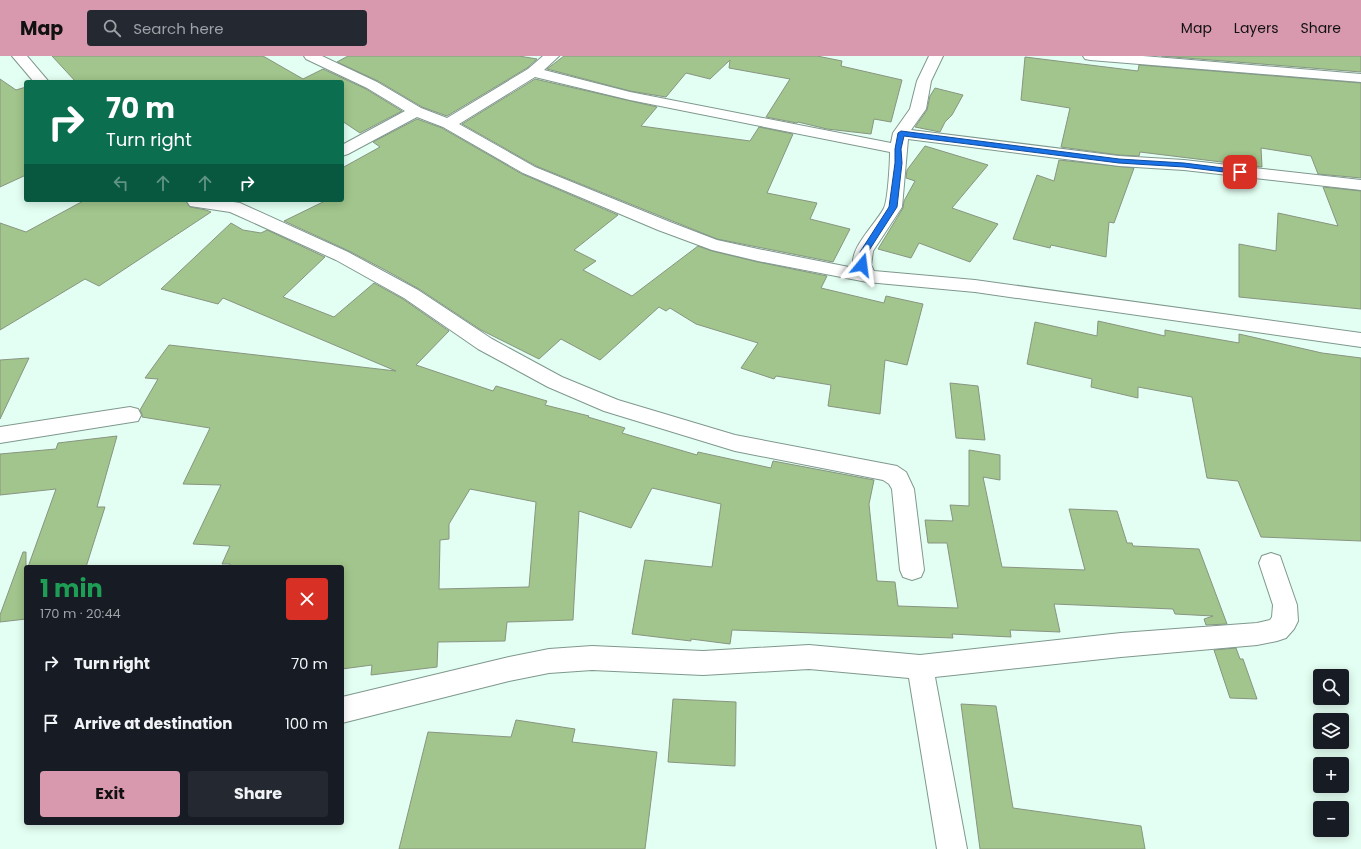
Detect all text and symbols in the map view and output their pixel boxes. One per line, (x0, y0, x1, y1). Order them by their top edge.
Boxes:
search box (87, 10, 367, 46)
text: Map (20, 15, 63, 42)
icon: search (101, 17, 123, 39)
text: Search here (133, 18, 224, 39)
text: Map (1181, 18, 1212, 38)
text: Layers (1234, 18, 1278, 38)
text: Share (1300, 18, 1341, 38)
text: 70 m (106, 89, 175, 128)
icon: right (40, 96, 92, 148)
text: Turn right (106, 127, 192, 152)
pin (1223, 155, 1257, 189)
icon: arrive (1229, 161, 1251, 183)
icon: left (110, 172, 132, 194)
icon: ahead (152, 172, 174, 194)
icon: ahead (194, 172, 216, 194)
icon: right (236, 172, 258, 194)
position arrow (841, 244, 883, 286)
text: 1 min (40, 572, 103, 605)
button: close (286, 578, 328, 620)
text: 170 m · 20:44 (40, 604, 121, 623)
icon: right (40, 652, 62, 674)
text: Turn right (74, 653, 150, 674)
text: 70 m (291, 653, 328, 674)
map controls (1313, 669, 1349, 837)
button: search (1313, 669, 1349, 705)
icon: arrive (40, 712, 62, 734)
text: Arrive at destination (74, 713, 232, 734)
text: 100 m (285, 713, 328, 734)
button: layers (1313, 713, 1349, 749)
button: + (1313, 757, 1349, 793)
button: Exit (40, 771, 180, 817)
button: Share (188, 771, 328, 817)
button: − (1313, 801, 1349, 837)

